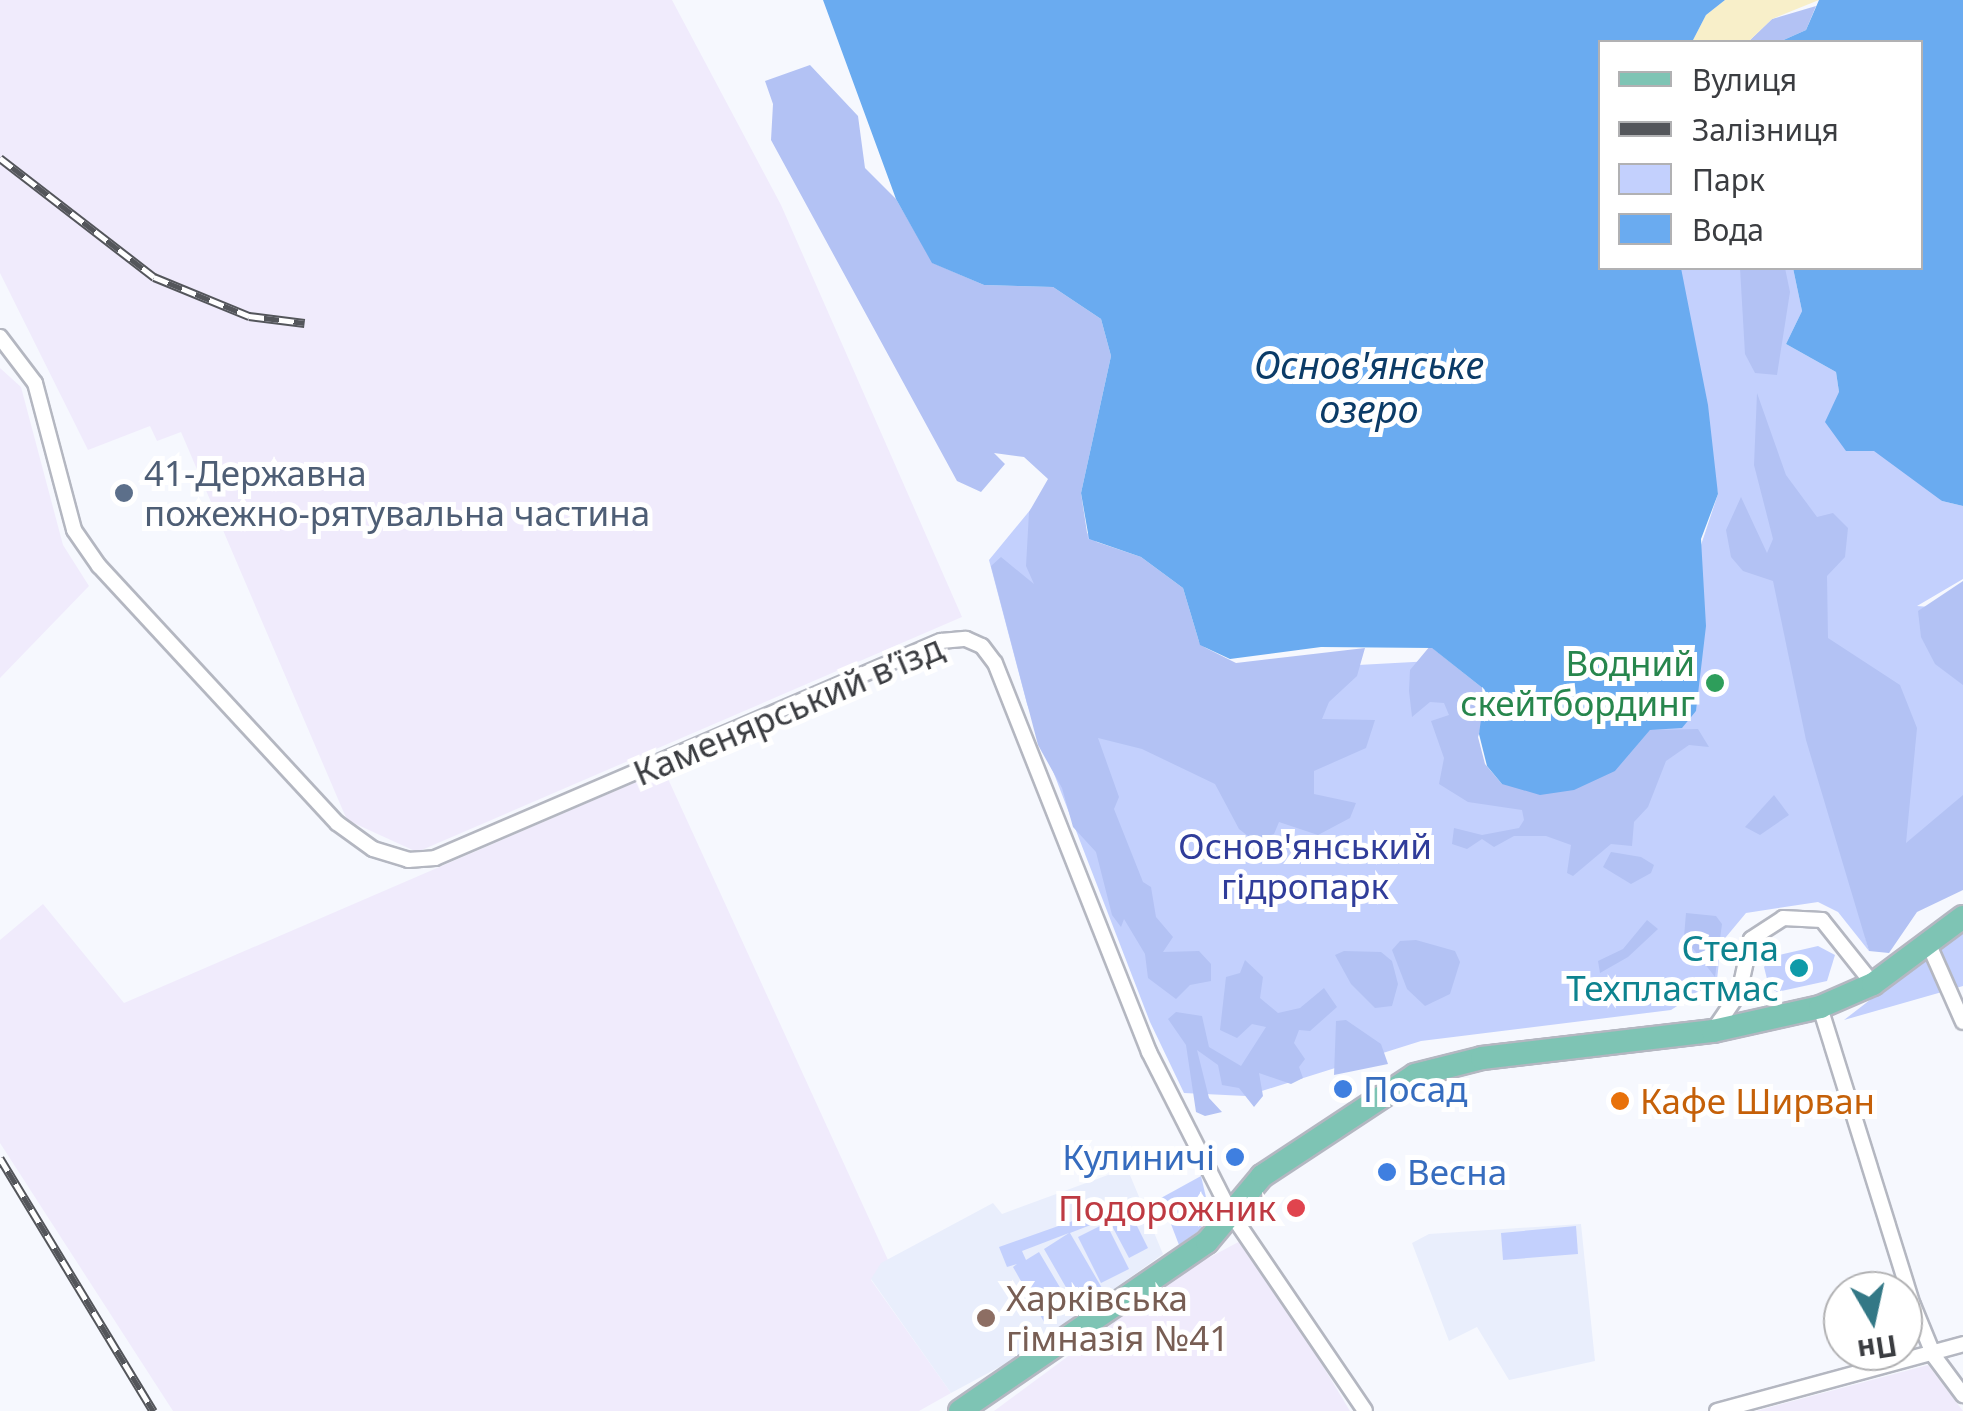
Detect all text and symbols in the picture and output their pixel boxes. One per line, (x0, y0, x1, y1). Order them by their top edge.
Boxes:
legend (1598, 40, 1923, 270)
text: Вулиця (1692, 59, 1797, 100)
text: Залізниця (1692, 109, 1839, 150)
text: Парк (1692, 159, 1765, 200)
text: Вода (1692, 209, 1764, 250)
water label: Основ'янське озеро (1254, 342, 1484, 432)
place label: 41-Державна пожежно-рятувальна частина (144, 452, 650, 534)
marker: 41-Державна пожежно-рятувальна частина (113, 482, 135, 504)
street label: Каменярський в’їзд (627, 626, 949, 794)
place label: Водний скейтбординг (1460, 642, 1695, 724)
marker: Водний скейтбординг (1704, 672, 1726, 694)
park label: Основ'янський гідропарк (1178, 825, 1432, 907)
place label: Стела Техпластмас (1566, 927, 1779, 1009)
marker: Стела Техпластмас (1788, 957, 1810, 979)
place label: Посад (1363, 1068, 1467, 1110)
marker: Посад (1332, 1078, 1354, 1100)
place label: Кафе Ширван (1640, 1080, 1875, 1122)
marker: Кафе Ширван (1609, 1090, 1631, 1112)
place label: Кулиничі (1062, 1136, 1215, 1178)
marker: Кулиничі (1224, 1146, 1246, 1168)
place label: Весна (1407, 1151, 1507, 1193)
marker: Весна (1376, 1161, 1398, 1183)
place label: Подорожник (1058, 1187, 1276, 1229)
marker: Подорожник (1285, 1197, 1307, 1219)
north arrow (1823, 1271, 1923, 1371)
place label: Харківська гімназія №41 (1006, 1277, 1229, 1359)
marker: Харківська гімназія №41 (975, 1307, 997, 1329)
text: Пн (1855, 1327, 1900, 1371)

